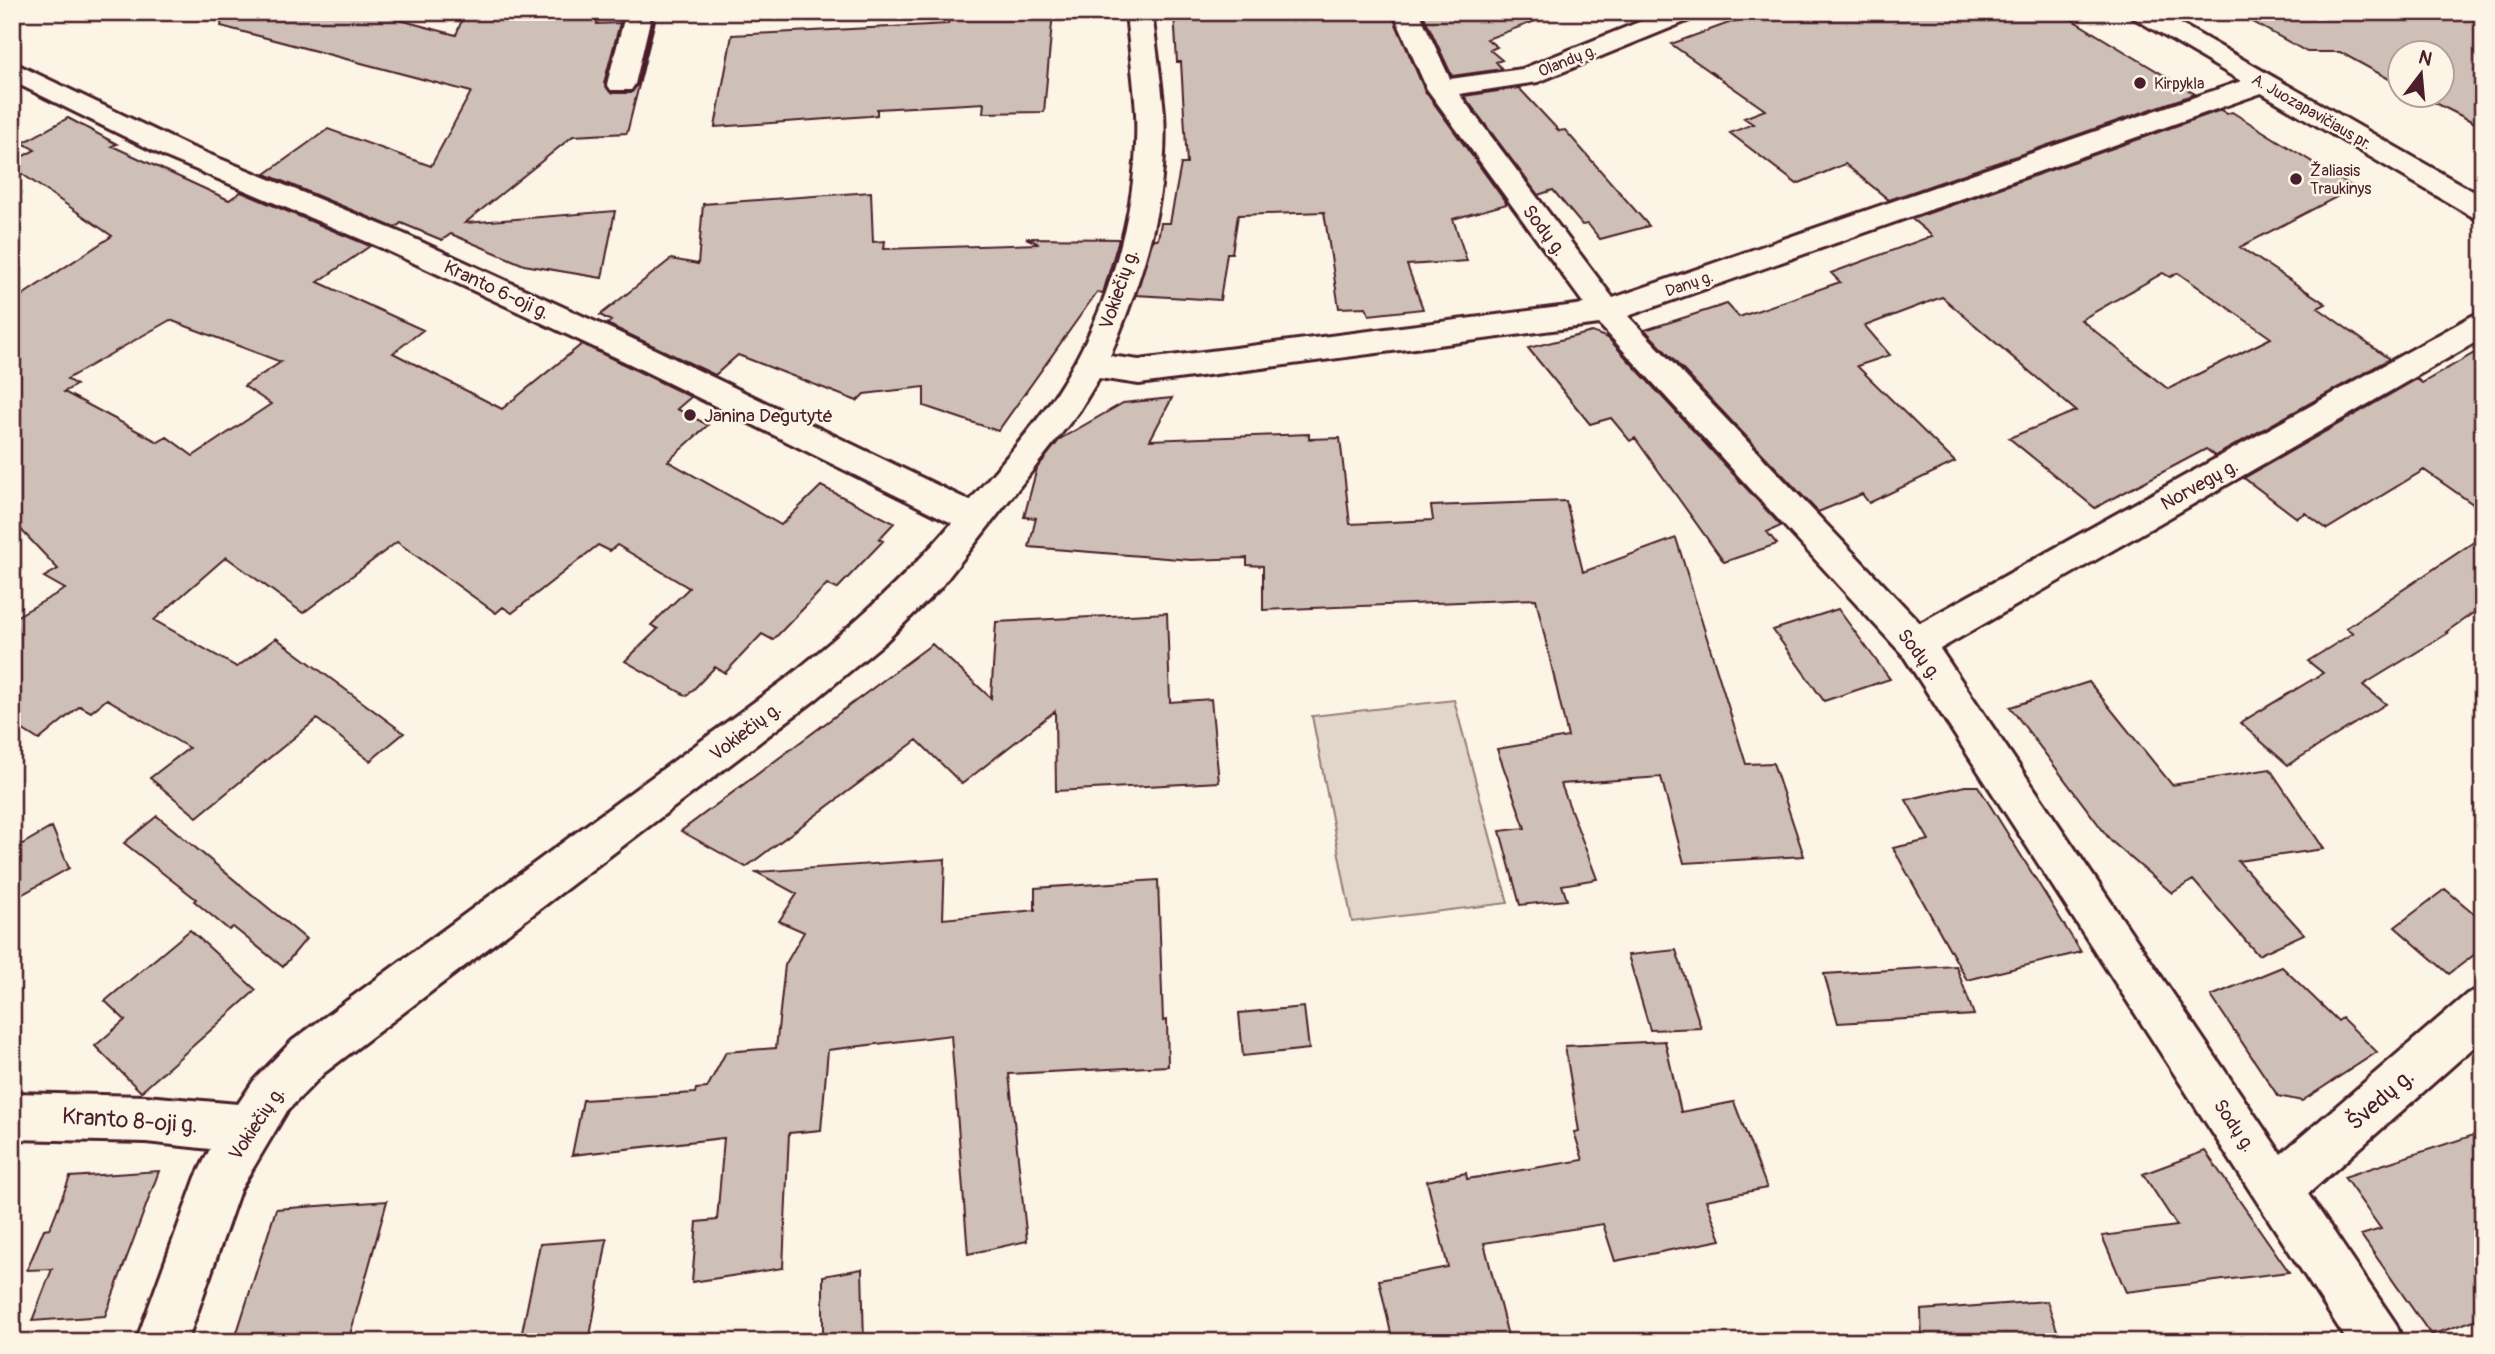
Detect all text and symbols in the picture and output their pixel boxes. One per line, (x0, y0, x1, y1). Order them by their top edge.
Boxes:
north arrow (2386, 38, 2456, 108)
street label: Olandų g. (1535, 40, 1599, 82)
text: N (2416, 45, 2435, 72)
street label: A. Juozapavičiaus pr. (2248, 69, 2375, 154)
place label: Kirpykla (2154, 74, 2205, 94)
marker: Kirpykla (2132, 75, 2148, 91)
place label: Žaliasis Traukinys (2310, 161, 2371, 199)
marker: Žaliasis Traukinys (2288, 171, 2304, 187)
street label: Sodų g. (1517, 200, 1571, 261)
street label: Vokiečių g. (1094, 246, 1144, 333)
street label: Kranto 6-oji g. (440, 255, 553, 325)
street label: Danų g. (1663, 266, 1716, 301)
place label: Janina Degutytė (704, 404, 833, 428)
marker: Janina Degutytė (682, 407, 698, 423)
street label: Norvegų g. (2156, 454, 2242, 516)
street label: Sodų g. (1892, 624, 1946, 685)
street label: Vokiečių g. (705, 697, 786, 766)
street label: Švedų g. (2340, 1061, 2420, 1137)
street label: Vokiečių g. (224, 1082, 290, 1165)
street label: Sodų g. (2208, 1095, 2260, 1156)
street label: Kranto 8-oji g. (61, 1101, 199, 1140)

